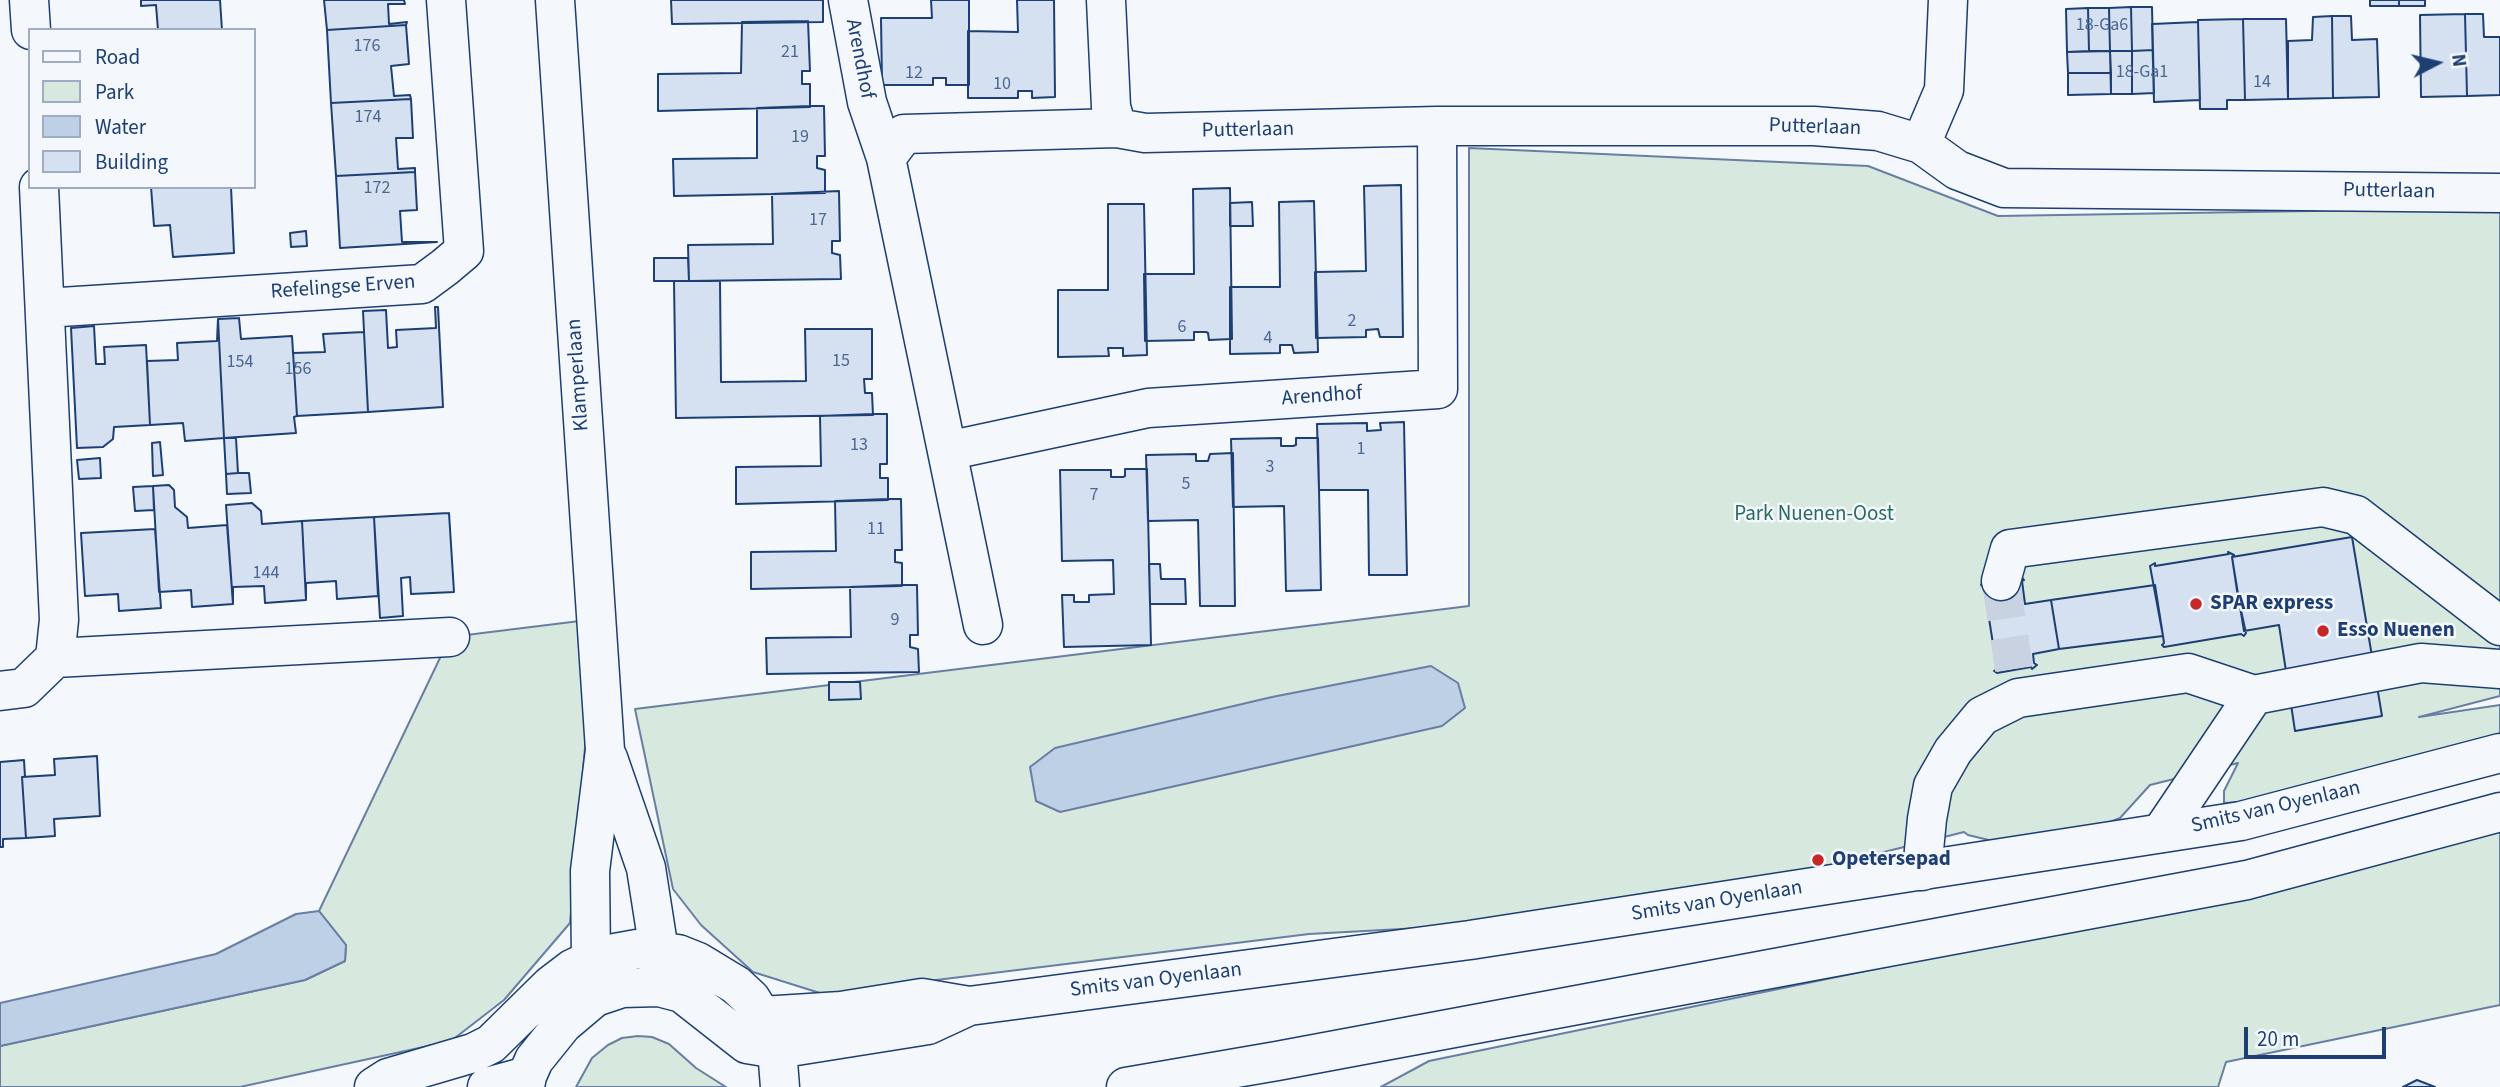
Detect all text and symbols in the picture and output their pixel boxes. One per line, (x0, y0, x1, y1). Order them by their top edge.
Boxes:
house number: 18-Ga6 (2076, 15, 2128, 37)
street label: Arendhof (839, 17, 879, 101)
legend (28, 28, 256, 189)
north arrow (2402, 28, 2472, 98)
house number: 176 (354, 36, 380, 58)
text: Road (95, 42, 140, 72)
house number: 21 (781, 42, 799, 64)
text: N (2444, 52, 2473, 68)
house number: 18-Ga1 (2116, 62, 2168, 84)
house number: 12 (905, 63, 923, 85)
house number: 14 (2253, 72, 2271, 94)
house number: 10 (993, 74, 1011, 96)
text: Park (95, 77, 134, 107)
house number: 174 (355, 107, 381, 129)
text: Water (95, 112, 146, 142)
street label: Putterlaan (1768, 114, 1862, 142)
street label: Putterlaan (1202, 118, 1294, 144)
house number: 19 (791, 127, 809, 149)
text: Building (95, 147, 168, 177)
house number: 172 (364, 178, 390, 200)
street label: Putterlaan (2343, 179, 2435, 205)
house number: 17 (809, 210, 827, 232)
street label: Refelingse Erven (270, 270, 416, 306)
house number: 2 (1348, 311, 1356, 333)
house number: 6 (1178, 317, 1186, 339)
street label: Klamperlaan (562, 318, 596, 432)
house number: 4 (1264, 328, 1272, 350)
house number: 15 (832, 351, 850, 373)
house number: 154 (227, 352, 253, 374)
house number: 156 (285, 359, 311, 381)
street label: Arendhof (1281, 382, 1363, 412)
house number: 13 (850, 435, 868, 457)
house number: 1 (1357, 439, 1365, 461)
house number: 3 (1266, 457, 1274, 479)
house number: 5 (1182, 474, 1190, 496)
house number: 7 (1090, 485, 1098, 507)
park label: Park Nuenen-Oost (1734, 502, 1894, 528)
house number: 11 (867, 519, 885, 541)
house number: 144 (253, 563, 279, 585)
place label: SPAR express (2210, 591, 2333, 617)
marker: SPAR express (2188, 596, 2204, 612)
house number: 9 (891, 610, 899, 632)
place label: Esso Nuenen (2337, 618, 2455, 644)
marker: Esso Nuenen (2315, 623, 2331, 639)
street label: Smits van Oyenlaan (2189, 776, 2363, 840)
place label: Opetersepad (1832, 847, 1951, 873)
marker: Opetersepad (1810, 852, 1826, 868)
street label: Smits van Oyenlaan (1630, 876, 1804, 928)
street label: Smits van Oyenlaan (1069, 958, 1243, 1004)
scale bar (2248, 1014, 2390, 1058)
text: 20 m (2257, 1024, 2299, 1054)

